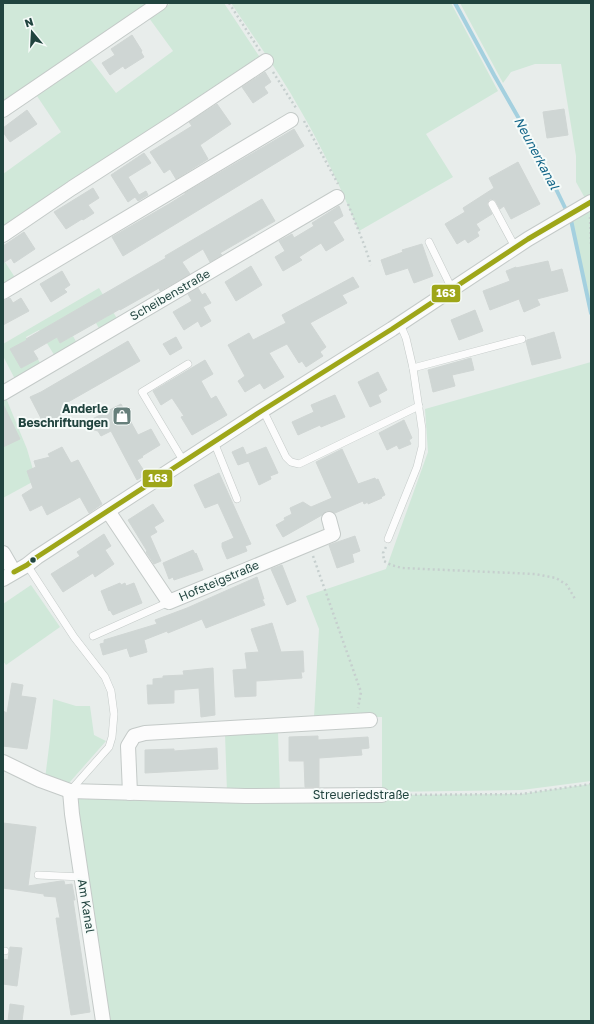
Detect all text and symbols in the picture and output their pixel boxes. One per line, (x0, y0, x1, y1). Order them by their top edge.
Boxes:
north arrow (12, 12, 52, 52)
text: N (23, 15, 35, 29)
water label: Neunerkanal (511, 114, 563, 193)
street label: Scheibenstraße (127, 266, 212, 324)
line badge: 163 (431, 284, 461, 303)
text: 163 (436, 286, 456, 299)
place label: Anderle Beschriftungen (18, 401, 108, 430)
shop icon: Anderle Beschriftungen (111, 405, 133, 427)
line badge: 163 (142, 469, 173, 488)
text: 163 (148, 471, 168, 484)
unlabelled marker (28, 555, 38, 565)
street label: Hofsteigstraße (176, 557, 261, 604)
street label: Streueriedstraße (313, 787, 409, 802)
street label: Am Kanal (75, 878, 98, 934)

